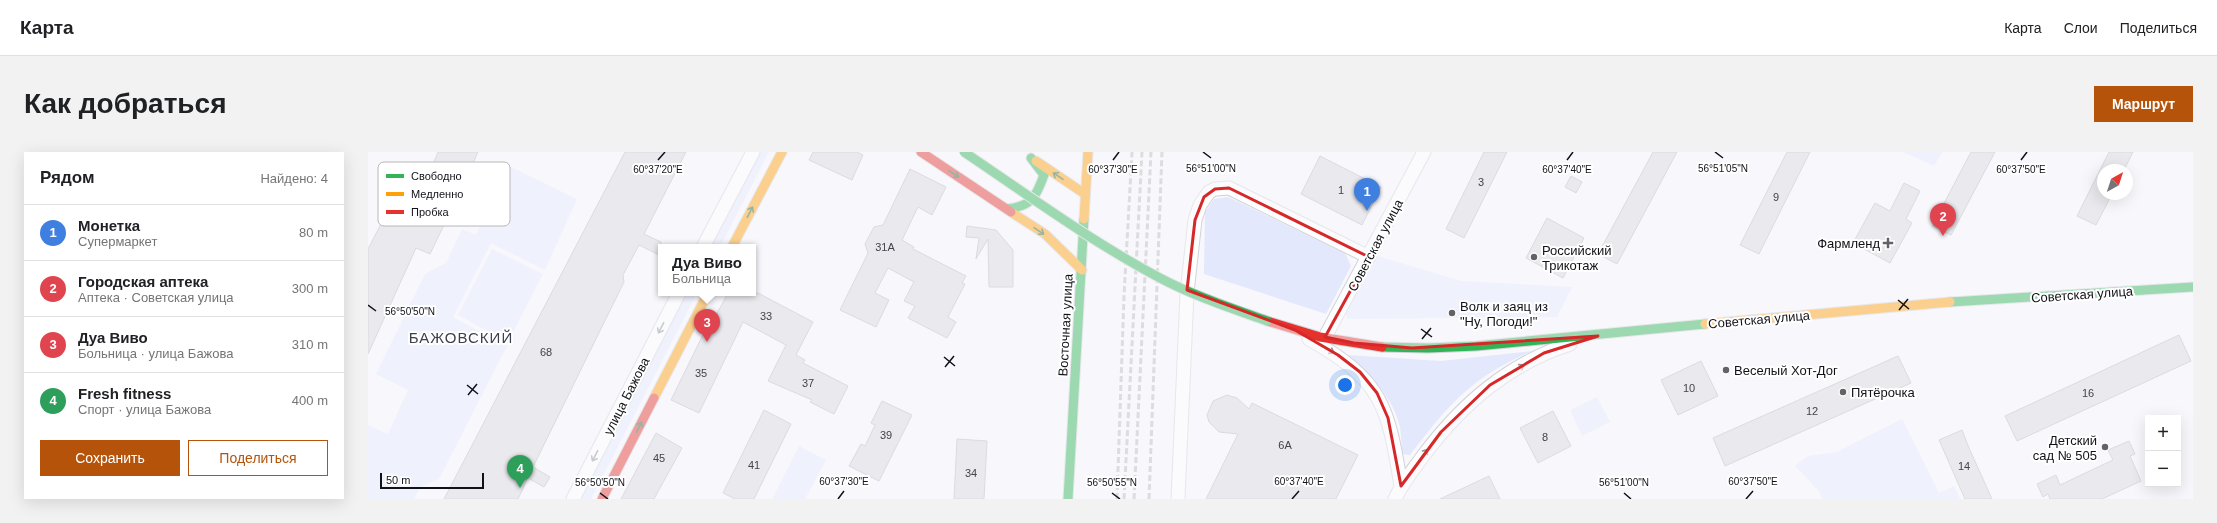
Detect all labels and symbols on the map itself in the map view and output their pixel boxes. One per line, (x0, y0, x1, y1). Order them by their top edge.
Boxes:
legend (378, 162, 510, 226)
text: 56°51'00"N (1186, 163, 1236, 174)
text: 56°51'05"N (1698, 163, 1748, 174)
text: 60°37'20"E (633, 164, 683, 175)
text: 60°37'30"E (1088, 164, 1138, 175)
text: 60°37'40"E (1542, 164, 1592, 175)
text: 60°37'50"E (1996, 164, 2046, 175)
north arrow (2097, 164, 2133, 200)
text: Свободно (411, 170, 462, 182)
one-way arrow (948, 170, 960, 178)
one-way arrow (1052, 172, 1063, 180)
house number: 3 (1478, 176, 1484, 188)
pin: 1 (1354, 178, 1380, 211)
house number: 1 (1338, 184, 1344, 196)
text: Медленно (411, 188, 463, 200)
house number: 9 (1773, 191, 1779, 203)
street label: Советская улица (1345, 196, 1406, 294)
pin: 2 (1930, 203, 1956, 236)
text: Пробка (411, 206, 449, 218)
one-way arrow (747, 207, 754, 219)
one-way arrow (1034, 226, 1045, 235)
place label: Фармленд (1817, 236, 1880, 251)
marker: Фармленд (1883, 238, 1893, 248)
house number: 31А (875, 241, 895, 253)
place label: Российский Трикотаж (1542, 243, 1612, 273)
marker: Российский Трикотаж (1529, 252, 1539, 262)
street label: Восточная улица (1055, 273, 1076, 377)
street label: Советская улица (2031, 283, 2134, 306)
place label: Волк и заяц из "Ну, Погоди!" (1460, 299, 1548, 329)
text: 56°50'50"N (385, 306, 435, 317)
marker: Волк и заяц из "Ну, Погоди!" (1447, 308, 1457, 318)
street label: Советская улица (1708, 308, 1811, 331)
pin: 3 (694, 309, 720, 342)
house number: 33 (760, 310, 772, 322)
one-way arrow (657, 321, 665, 333)
district label: БАЖОВСКИЙ (409, 329, 513, 346)
house number: 68 (540, 346, 552, 358)
one-way arrow (1322, 346, 1334, 354)
street label: улица Бажова (600, 354, 653, 438)
one-way arrow (1513, 363, 1525, 371)
place label: Веселый Хот-Дог (1734, 363, 1838, 378)
marker: Веселый Хот-Дог (1721, 365, 1731, 375)
house number: 35 (695, 367, 707, 379)
your location (1335, 375, 1355, 395)
house number: 37 (802, 377, 814, 389)
house number: 10 (1683, 382, 1695, 394)
place label: Пятёрочка (1851, 385, 1915, 400)
marker: Пятёрочка (1838, 387, 1848, 397)
house number: 16 (2082, 387, 2094, 399)
house number: 12 (1806, 405, 1818, 417)
one-way arrow (636, 421, 643, 433)
house number: 39 (880, 429, 892, 441)
house number: 8 (1542, 431, 1548, 443)
place label: Детский сад № 505 (2033, 433, 2097, 463)
house number: 6А (1278, 439, 1292, 451)
marker: Детский сад № 505 (2100, 442, 2110, 452)
one-way arrow (591, 449, 598, 461)
one-way arrow (1420, 449, 1429, 460)
house number: 45 (653, 452, 665, 464)
pin: 4 (507, 455, 533, 488)
house number: 41 (748, 459, 760, 471)
house number: 14 (1958, 460, 1970, 472)
house number: 34 (965, 467, 977, 479)
scale bar (380, 471, 484, 490)
text: 60°37'30"E (819, 476, 869, 487)
text: 60°37'40"E (1274, 476, 1324, 487)
text: 60°37'50"E (1728, 476, 1778, 487)
text: 56°50'50"N (575, 477, 625, 488)
text: 56°50'55"N (1087, 477, 1137, 488)
text: 56°51'00"N (1599, 477, 1649, 488)

